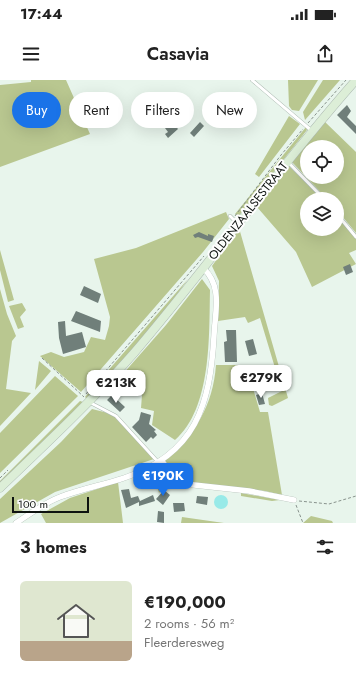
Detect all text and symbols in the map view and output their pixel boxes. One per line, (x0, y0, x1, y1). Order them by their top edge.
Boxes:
text: 17:44 (20, 3, 62, 25)
text: Casavia (147, 41, 209, 67)
icon: menu (20, 43, 42, 65)
icon: share (314, 43, 336, 65)
chip: Buy (12, 92, 61, 128)
chip: Rent (69, 92, 123, 128)
chip: Filters (131, 92, 194, 128)
chip: New (202, 92, 257, 128)
map controls (300, 140, 344, 236)
button: locate (300, 140, 344, 184)
street label: OLDENZAALSESTRAAT (204, 158, 292, 264)
button: layers (300, 192, 344, 236)
pin: €279K (233, 365, 289, 399)
text: €279K (240, 368, 282, 387)
pin: €213K (88, 370, 144, 404)
text: €213K (96, 373, 136, 392)
pin: €190K (135, 463, 191, 497)
text: €190K (142, 466, 184, 485)
scale bar (12, 495, 89, 514)
text: 100 m (18, 496, 48, 512)
text: 3 homes (20, 535, 87, 559)
icon: filters (314, 536, 336, 558)
text: €190,000 (144, 590, 226, 614)
icon: home (52, 597, 100, 645)
text: 2 rooms · 56 m² (144, 614, 234, 633)
text: Fleerderesweg (144, 633, 224, 652)

